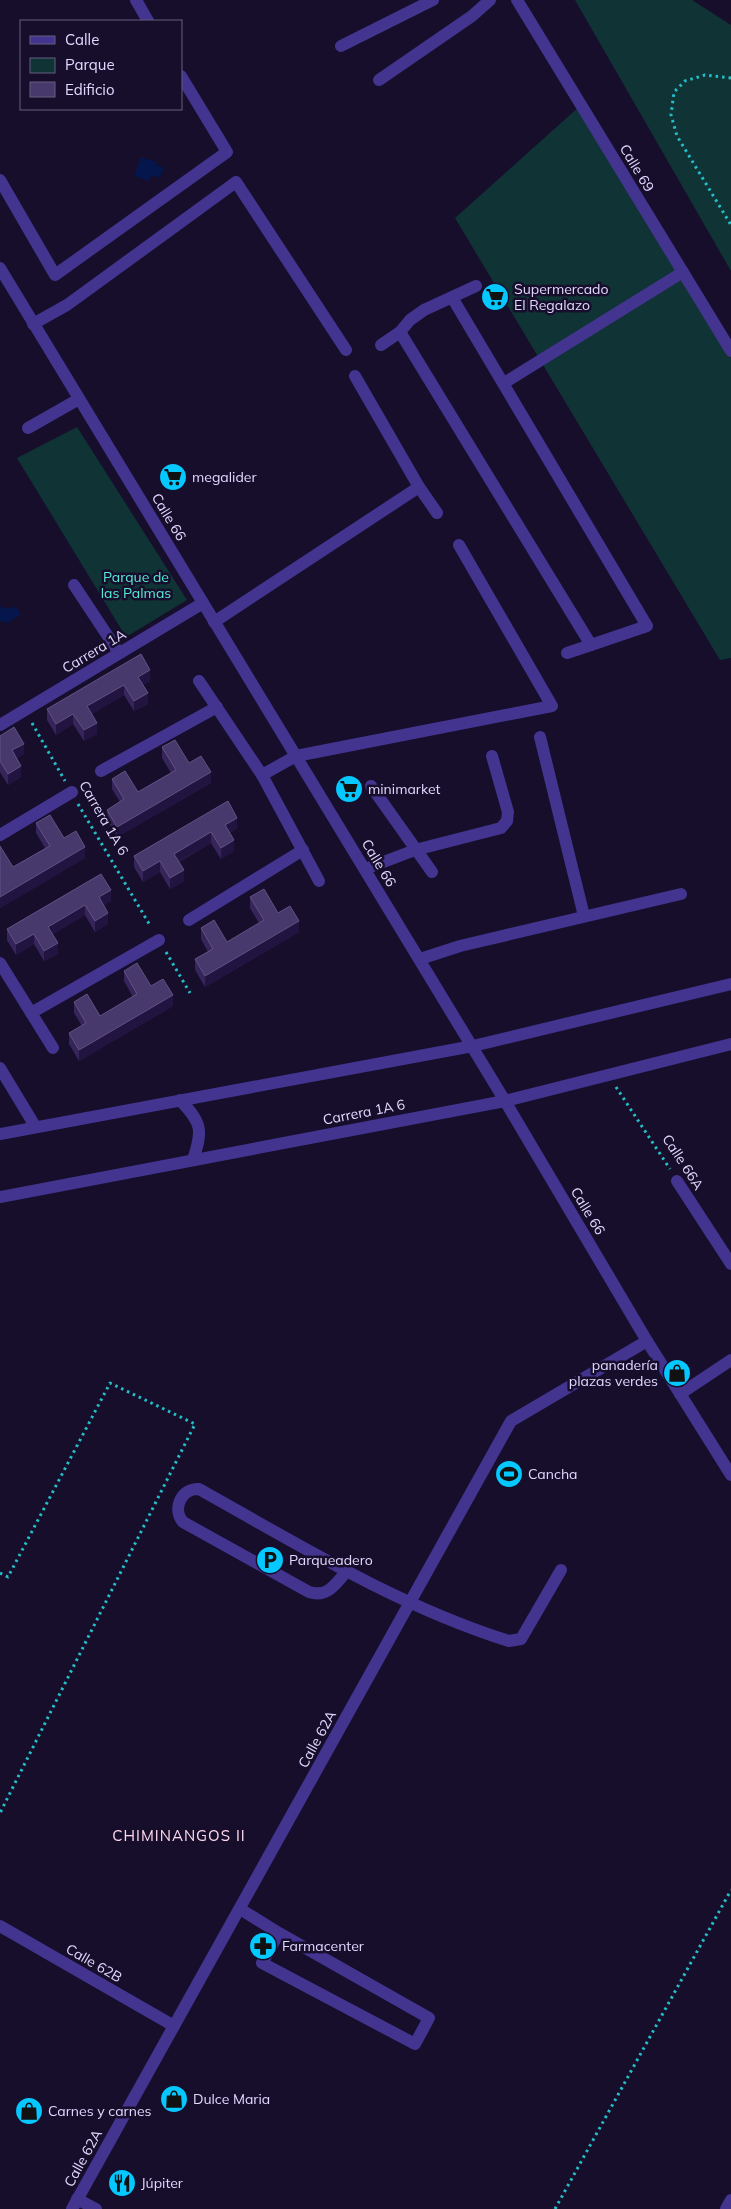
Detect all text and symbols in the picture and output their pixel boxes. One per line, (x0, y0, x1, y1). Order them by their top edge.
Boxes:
legend (20, 20, 182, 110)
text: Calle (65, 30, 99, 49)
text: Parque (65, 55, 115, 74)
text: Edificio (65, 80, 115, 99)
street label: Calle 69 (616, 141, 658, 195)
place label: Supermercado El Regalazo (514, 280, 608, 314)
supermarket icon: Supermercado El Regalazo (480, 282, 510, 312)
supermarket icon: megalider (158, 462, 188, 492)
place label: megalider (192, 468, 257, 486)
street label: Calle 66 (148, 490, 190, 544)
park label: Parque de las Palmas (101, 568, 171, 602)
street label: Carrera 1A (59, 625, 130, 677)
supermarket icon: minimarket (334, 774, 364, 804)
street label: Carrera 1A 6 (75, 777, 133, 859)
place label: minimarket (368, 780, 441, 798)
street label: Calle 66 (358, 836, 400, 890)
street label: Carrera 1A 6 (321, 1095, 407, 1129)
street label: Calle 66A (658, 1131, 708, 1194)
street label: Calle 66 (567, 1184, 609, 1238)
place label: panadería plazas verdes (569, 1356, 658, 1390)
shop icon: panadería plazas verdes (662, 1358, 692, 1388)
sports icon: Cancha (494, 1459, 524, 1489)
place label: Cancha (528, 1465, 577, 1483)
parking icon: Parqueadero (255, 1545, 285, 1575)
place label: Parqueadero (289, 1551, 373, 1569)
street label: Calle 62A (294, 1707, 340, 1771)
district label: CHIMINANGOS II (112, 1826, 246, 1845)
pharmacy icon: Farmacenter (248, 1931, 278, 1961)
place label: Farmacenter (282, 1937, 365, 1955)
street label: Calle 62B (63, 1940, 125, 1986)
shop icon: Dulce Maria (159, 2084, 189, 2114)
place label: Dulce Maria (193, 2090, 270, 2108)
shop icon: Carnes y carnes (14, 2096, 44, 2126)
place label: Carnes y carnes (48, 2102, 152, 2120)
street label: Calle 62A (60, 2126, 106, 2190)
restaurant icon: Júpiter (107, 2168, 137, 2198)
place label: Júpiter (141, 2174, 184, 2192)

